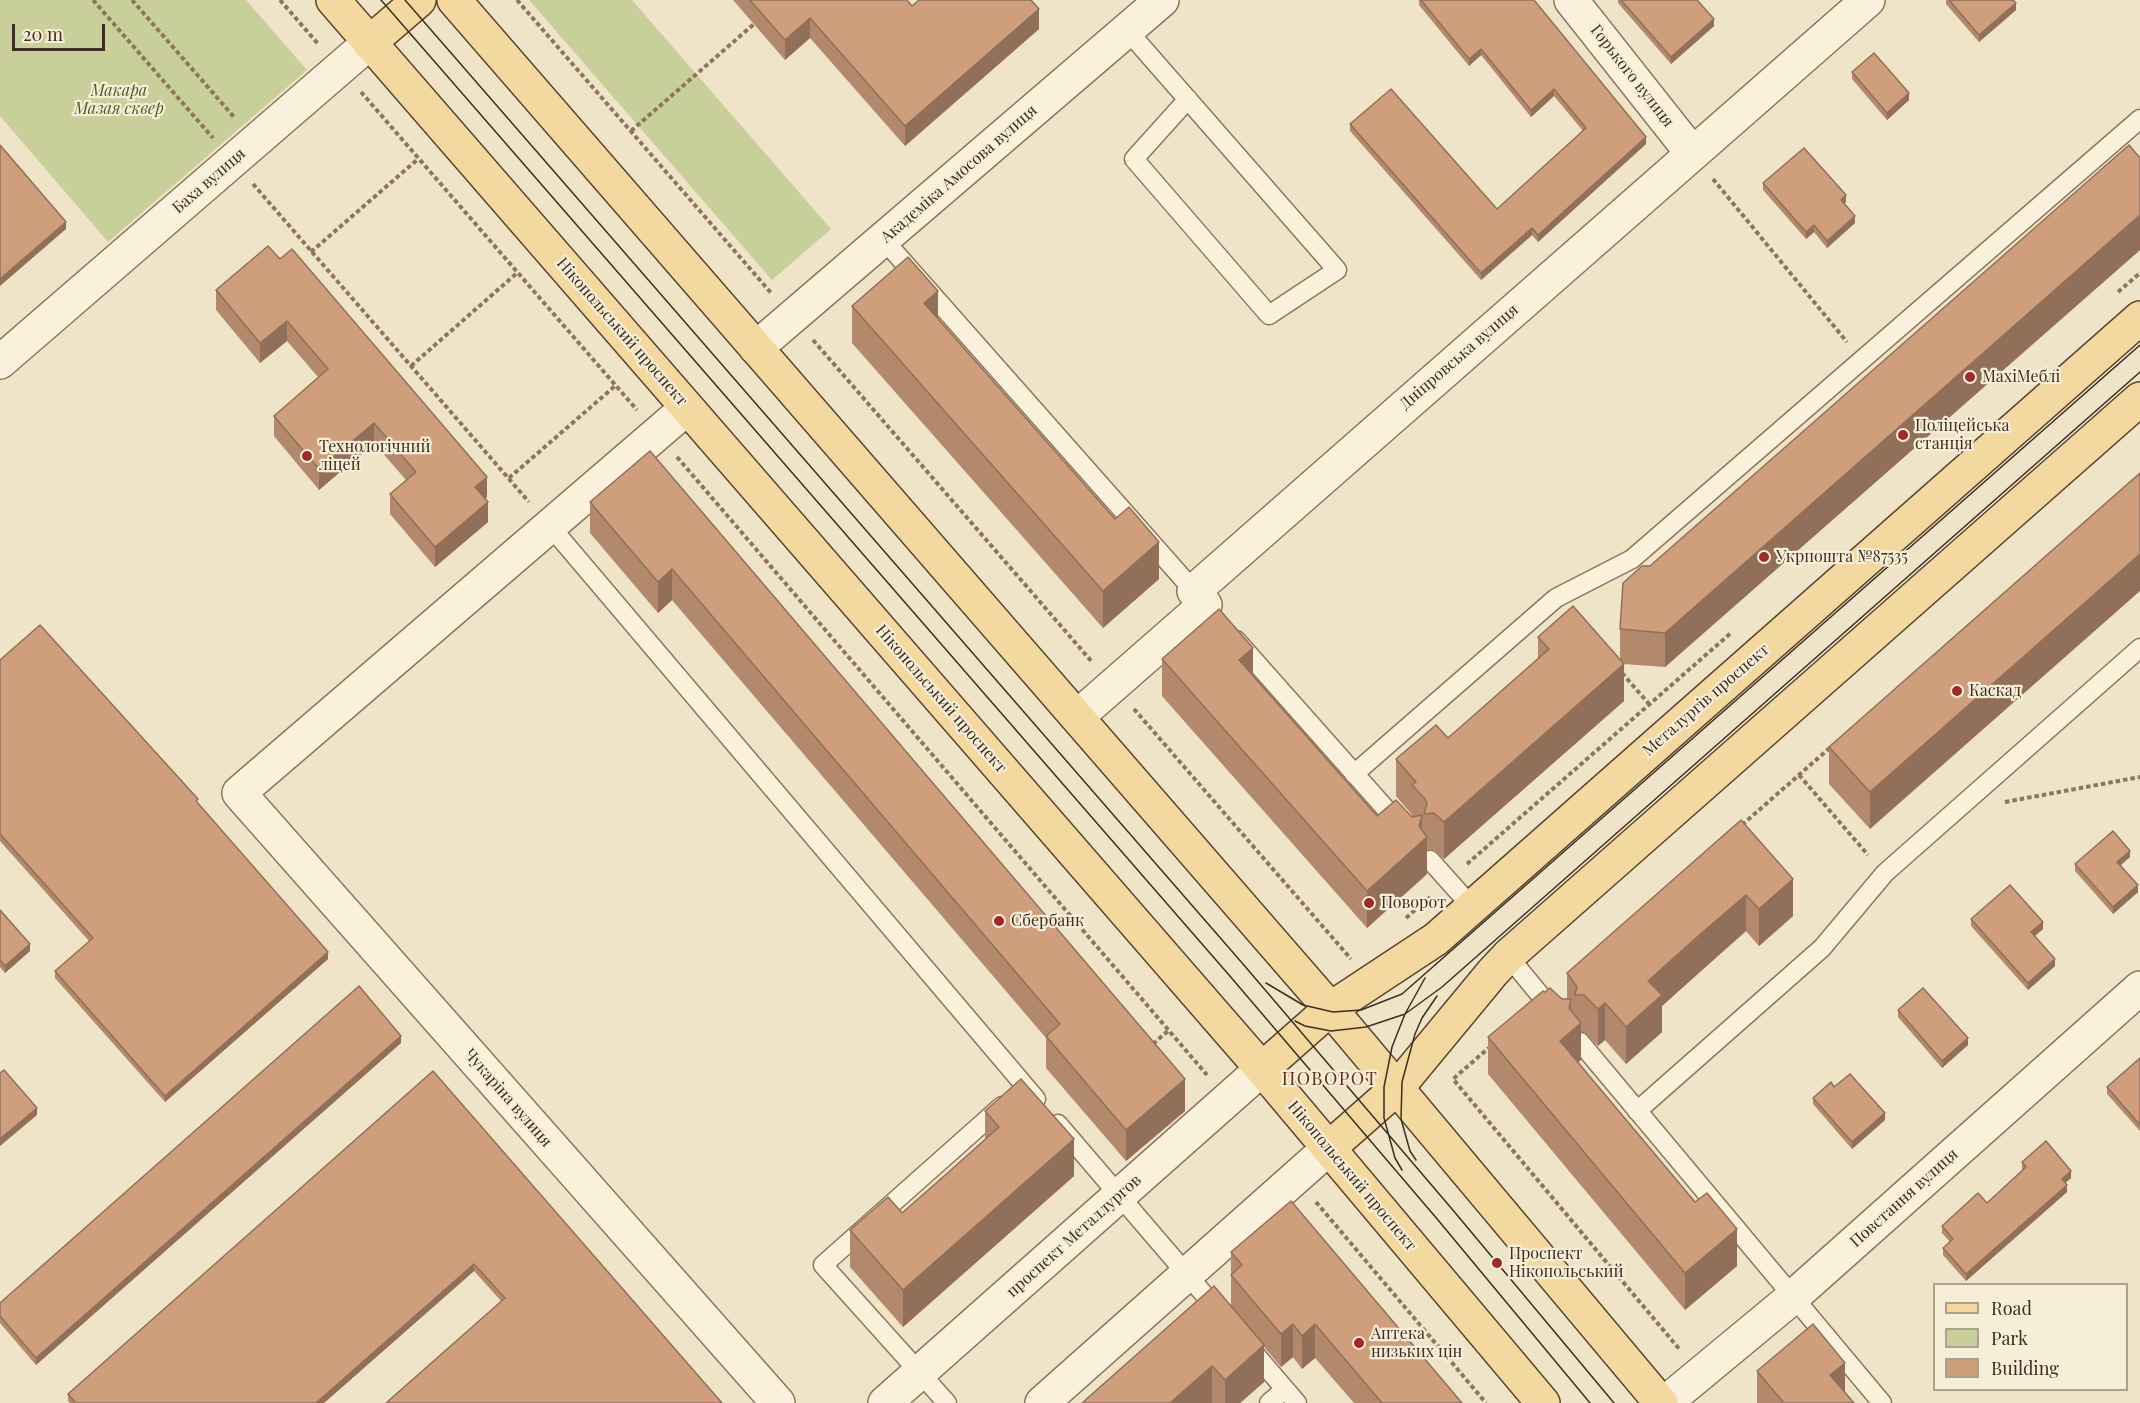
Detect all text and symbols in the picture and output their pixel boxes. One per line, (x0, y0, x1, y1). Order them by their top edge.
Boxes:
scale bar (15, 12, 108, 50)
street label: Горького вулиця (1586, 21, 1678, 131)
text: 20 m (23, 22, 63, 46)
park label: Макара Мазая сквер (74, 81, 164, 119)
street label: Академіка Амосова вулиця (877, 101, 1041, 247)
street label: Баха вулиця (169, 144, 249, 218)
street label: Нікопольський проспект (552, 254, 692, 410)
street label: Дніпровська вулиця (1396, 300, 1522, 414)
place label: MaxiМеблі (1982, 367, 2060, 387)
marker: MaxiМеблі (1963, 370, 1977, 384)
place label: Поліцейська станція (1915, 416, 2009, 454)
marker: Поліцейська станція (1896, 428, 1910, 442)
place label: Технологічний ліцей (319, 437, 430, 475)
marker: Технологічний ліцей (300, 449, 314, 463)
place label: Укрпошта №87535 (1776, 547, 1908, 567)
marker: Укрпошта №87535 (1757, 550, 1771, 564)
street label: Нікопольський проспект (871, 621, 1011, 777)
street label: Металургів проспект (1639, 640, 1773, 760)
place label: Каскад (1969, 681, 2021, 701)
marker: Каскад (1950, 684, 1964, 698)
place label: Поворот (1381, 893, 1446, 913)
marker: Поворот (1362, 896, 1376, 910)
place label: Сбербанк (1011, 911, 1084, 931)
marker: Сбербанк (992, 914, 1006, 928)
street label: Чукаріна вулиця (460, 1045, 556, 1151)
district label: ПОВОРОТ (1282, 1068, 1378, 1090)
street label: Нікопольський проспект (1284, 1097, 1420, 1255)
street label: Повстання вулиця (1846, 1145, 1962, 1251)
street label: проспект Металлургов (1003, 1171, 1145, 1301)
place label: Проспект Нікопольський (1509, 1244, 1624, 1282)
marker: Проспект Нікопольський (1490, 1256, 1504, 1270)
legend (1933, 1283, 2128, 1391)
text: Road (1991, 1296, 2032, 1320)
place label: Аптека низьких цін (1371, 1324, 1462, 1362)
text: Park (1991, 1326, 2028, 1350)
marker: Аптека низьких цін (1352, 1336, 1366, 1350)
text: Building (1991, 1356, 2059, 1380)

